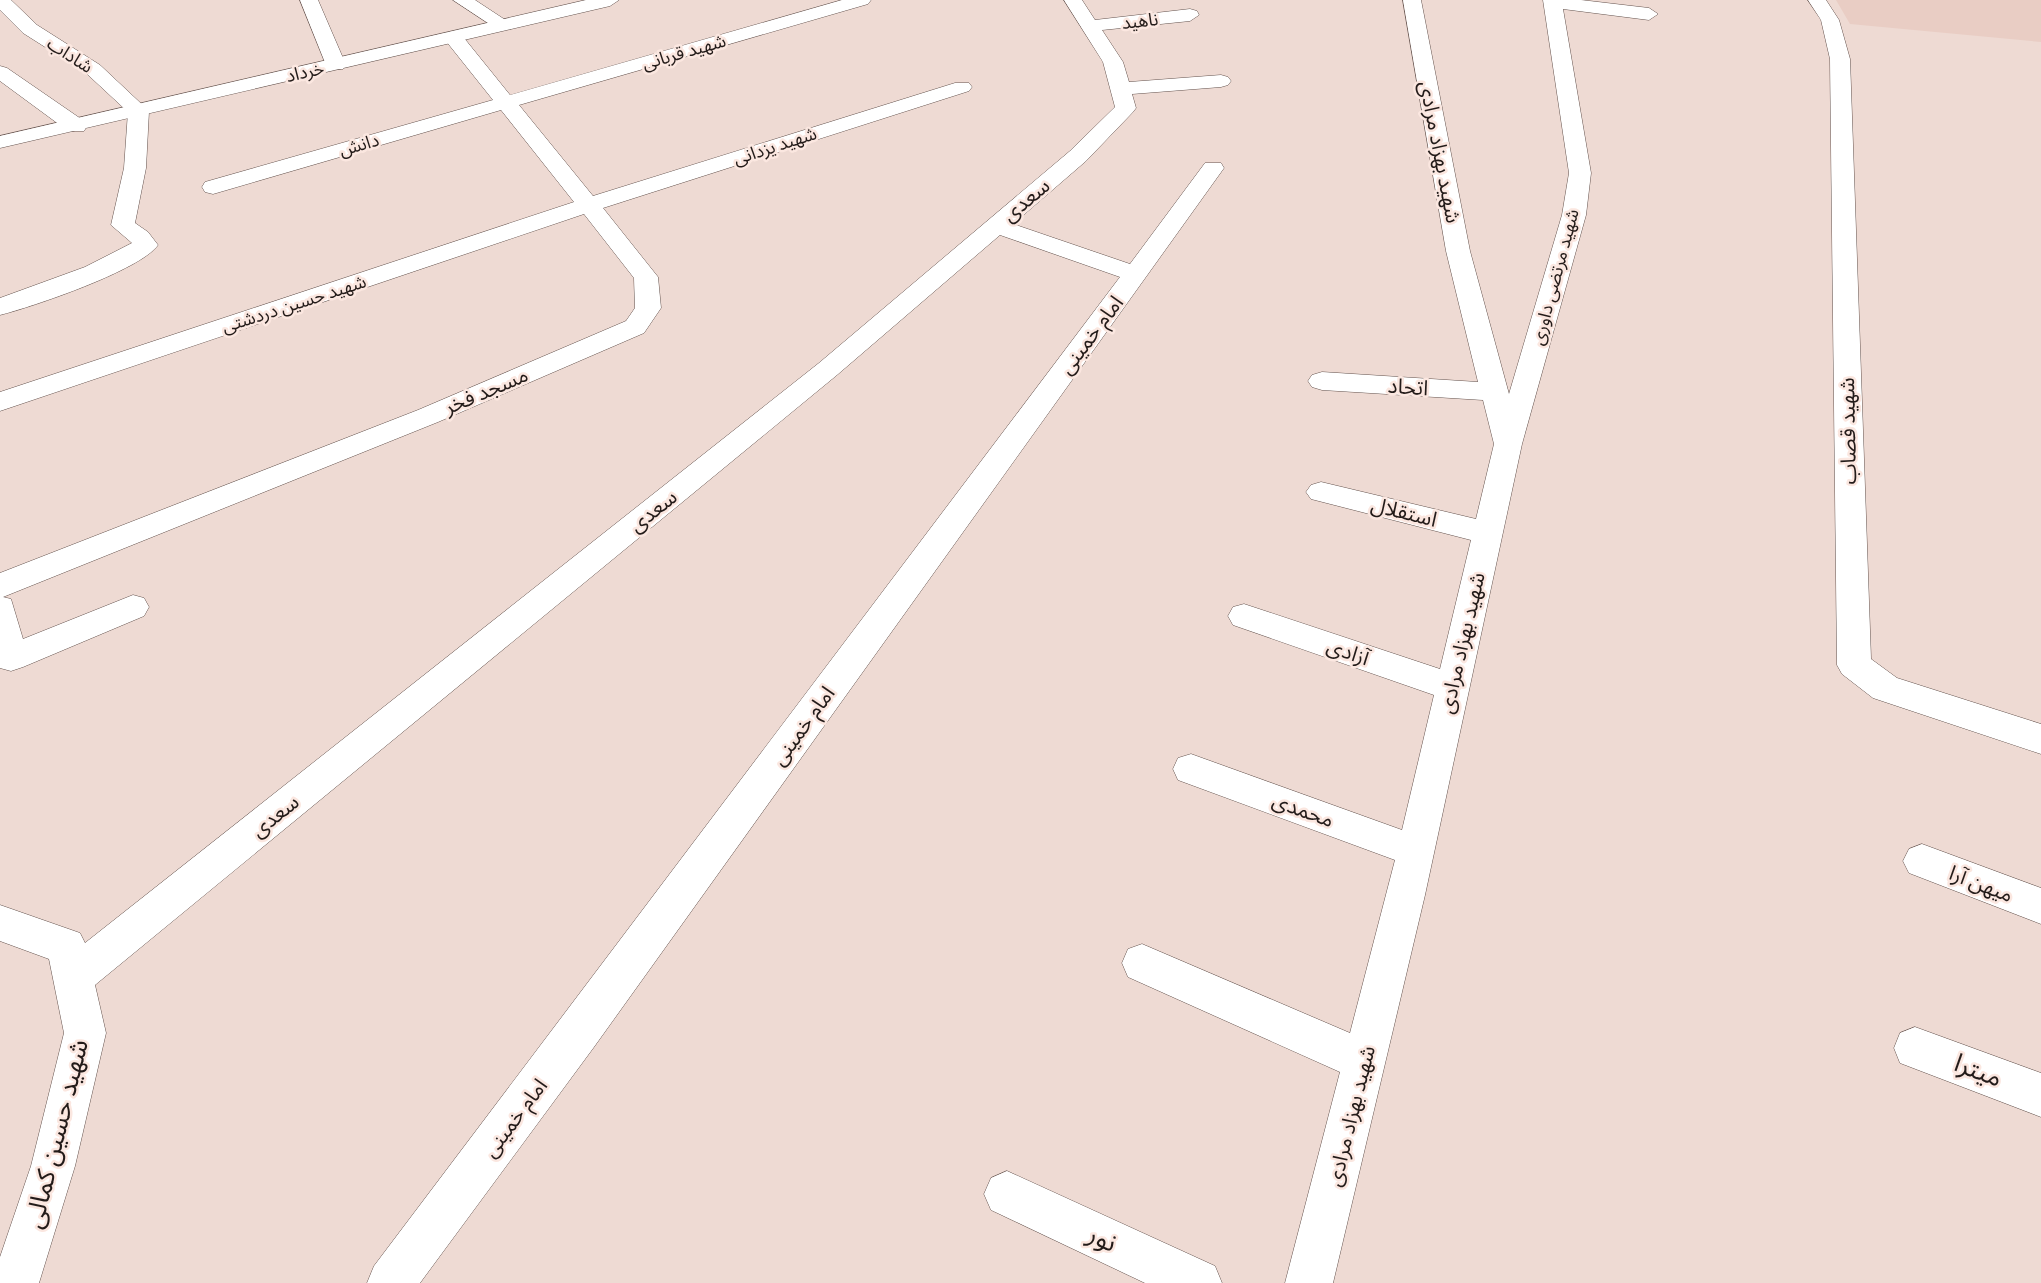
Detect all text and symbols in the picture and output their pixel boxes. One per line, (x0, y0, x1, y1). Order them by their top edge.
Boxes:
street label: ناهید (1121, 8, 1159, 34)
street label: شهید قربانی (639, 30, 729, 74)
street label: شاداب (43, 32, 97, 78)
street label: خرداد (284, 57, 326, 87)
street label: شهید بهزاد مرادی (1413, 79, 1467, 225)
street label: شهید یزدانی (731, 122, 819, 170)
street label: دانش (336, 129, 382, 161)
street label: سعدی (997, 173, 1055, 227)
street label: شهید مرتضی داوری (1526, 206, 1584, 348)
street label: شهید حسین دردشتی (219, 270, 369, 338)
street label: امام خمینی (1053, 290, 1131, 381)
street label: مسجد فخر (439, 362, 532, 421)
street label: اتحاد (1387, 373, 1429, 401)
street label: شهید قصاب (1834, 377, 1862, 485)
street label: سعدی (624, 484, 682, 538)
street label: استقلال (1368, 491, 1440, 533)
street label: شهید بهزاد مرادی (1433, 570, 1491, 716)
street label: آزادی (1323, 633, 1373, 672)
street label: امام خمینی (765, 681, 843, 773)
street label: محمدی (1269, 787, 1337, 833)
street label: سعدی (246, 789, 304, 843)
street label: میهن آرا (1945, 860, 2017, 908)
street label: شهید حسین کمالی (18, 1036, 96, 1232)
street label: شهید بهزاد مرادی (1321, 1043, 1381, 1189)
street label: میترا (1949, 1047, 2007, 1095)
street label: امام خمینی (477, 1073, 555, 1164)
street label: نور (1081, 1218, 1122, 1260)

